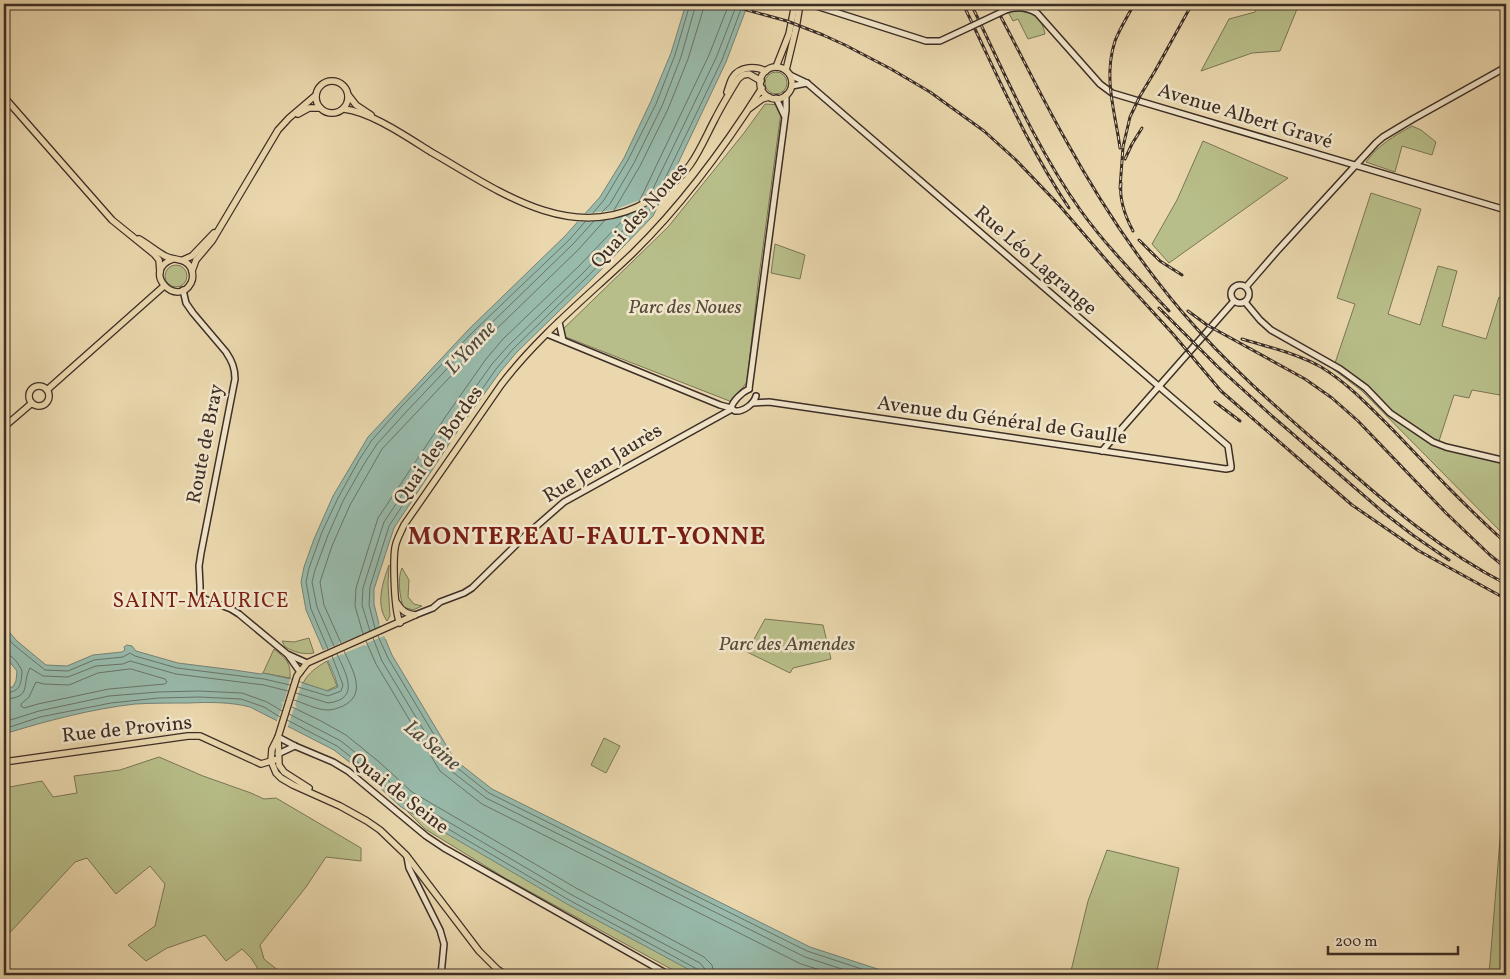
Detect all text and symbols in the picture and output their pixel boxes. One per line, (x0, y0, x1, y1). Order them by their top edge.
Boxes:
street label: Avenue Albert Gravé (1154, 77, 1336, 157)
street label: Quai des Noues (585, 157, 695, 275)
street label: Rue Léo Lagrange (967, 200, 1103, 322)
park label: Parc des Noues (628, 294, 742, 322)
water label: L'Yonne (439, 315, 503, 381)
street label: Quai des Bordes (387, 381, 491, 511)
street label: Route de Bray (181, 382, 231, 506)
street label: Avenue du Général de Gaulle (875, 390, 1129, 452)
street label: Rue Jean Jaurès (538, 417, 668, 511)
district label: MONTEREAU-FAULT-YONNE (408, 520, 766, 555)
district label: SAINT-MAURICE (112, 587, 290, 616)
park label: Parc des Amendes (719, 631, 856, 659)
street label: Rue de Provins (61, 709, 193, 751)
water label: La Seine (397, 714, 467, 779)
street label: Quai de Seine (344, 746, 454, 842)
scale bar (1328, 924, 1458, 956)
text: 200 m (1335, 932, 1378, 953)

